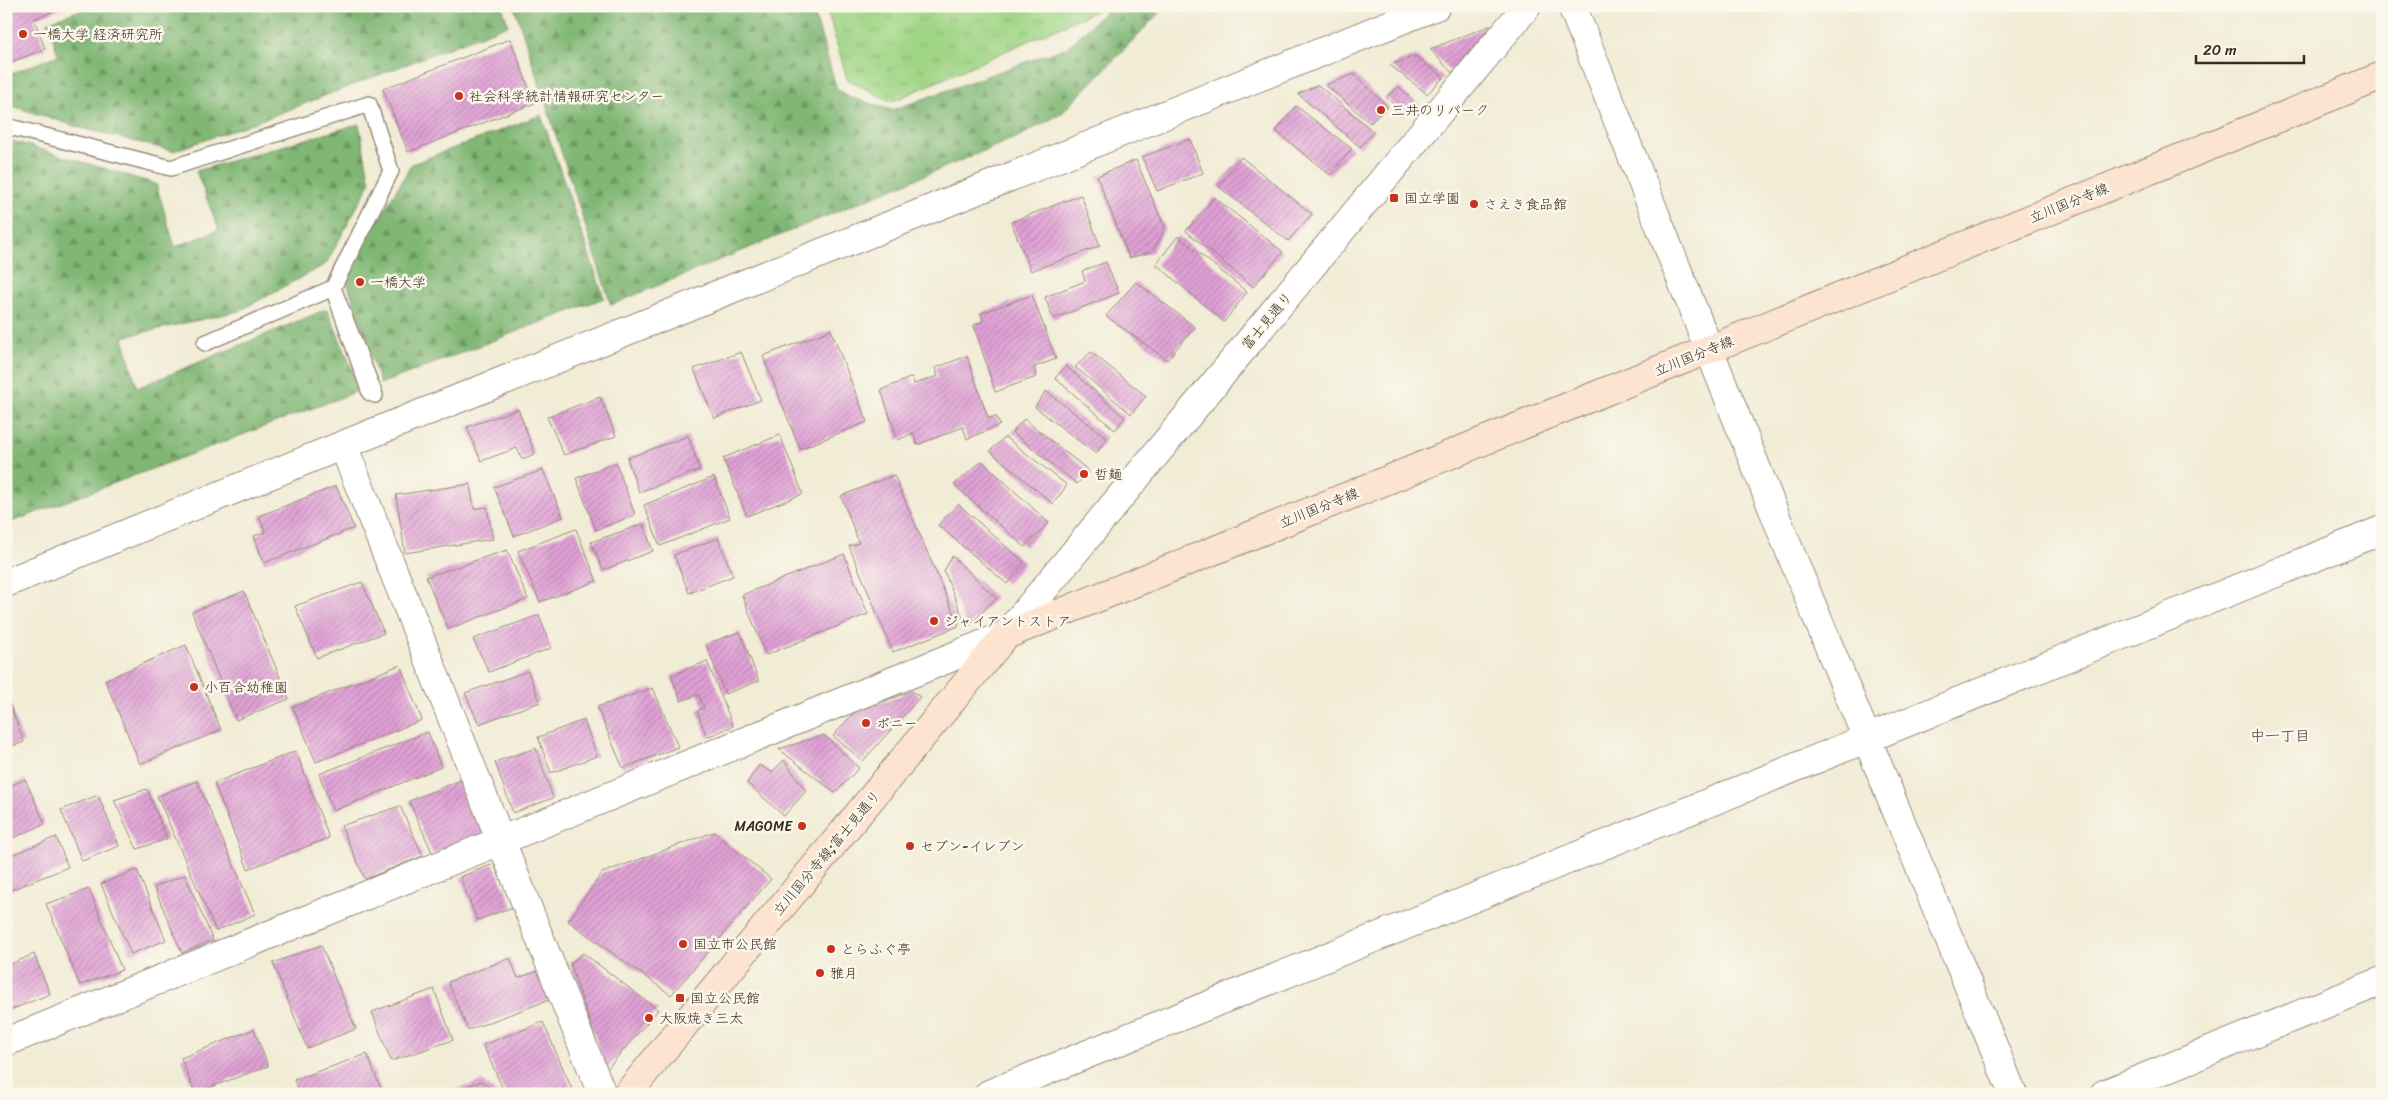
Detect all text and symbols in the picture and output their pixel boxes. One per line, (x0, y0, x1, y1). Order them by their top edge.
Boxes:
place label: 一橋大学 経済研究所 (33, 22, 163, 47)
marker: 一橋大学 経済研究所 (17, 28, 29, 40)
scale bar (2196, 32, 2303, 64)
text: 20 m (2203, 37, 2237, 63)
place label: 社会科学統計情報研究センター (469, 84, 664, 109)
marker: 社会科学統計情報研究センター (453, 90, 465, 102)
place label: 三井のリパーク (1391, 98, 1489, 123)
marker: 三井のリパーク (1375, 104, 1387, 116)
street label: 立川国分寺線 (2025, 176, 2113, 230)
place label: 国立学園 (1404, 186, 1460, 211)
marker: 国立学園 (1388, 192, 1400, 204)
place label: さえき食品館 (1484, 192, 1567, 217)
marker: さえき食品館 (1468, 198, 1480, 210)
place label: 一橋大学 (370, 270, 426, 295)
marker: 一橋大学 (354, 276, 366, 288)
street label: 富士見通り (1235, 286, 1299, 356)
street label: 立川国分寺線 (1650, 329, 1738, 383)
place label: 哲麺 (1094, 462, 1122, 487)
marker: 哲麺 (1078, 468, 1090, 480)
street label: 立川国分寺線 (1275, 481, 1363, 535)
place label: ジャイアントストア (944, 609, 1071, 634)
marker: ジャイアントストア (928, 615, 940, 627)
place label: 小百合幼稚園 (204, 675, 288, 700)
marker: 小百合幼稚園 (188, 681, 200, 693)
place label: ポニー (876, 711, 918, 736)
marker: ポニー (860, 717, 872, 729)
district label: 中一丁目 (2250, 723, 2310, 749)
street label: 立川国分寺線;富士見通り (767, 784, 887, 922)
place label: MAGOME (735, 814, 793, 839)
marker: MAGOME (796, 820, 808, 832)
place label: セブン-イレブン (920, 834, 1025, 859)
marker: セブン-イレブン (904, 840, 916, 852)
place label: 国立市公民館 (693, 932, 777, 957)
place label: とらふぐ亭 (841, 937, 911, 962)
marker: 国立市公民館 (677, 938, 689, 950)
marker: とらふぐ亭 (825, 943, 837, 955)
place label: 雅月 (830, 961, 858, 986)
marker: 雅月 (814, 967, 826, 979)
place label: 国立公民館 (690, 986, 760, 1011)
marker: 国立公民館 (674, 992, 686, 1004)
place label: 大阪焼き三太 (659, 1006, 743, 1031)
marker: 大阪焼き三太 (643, 1012, 655, 1024)

